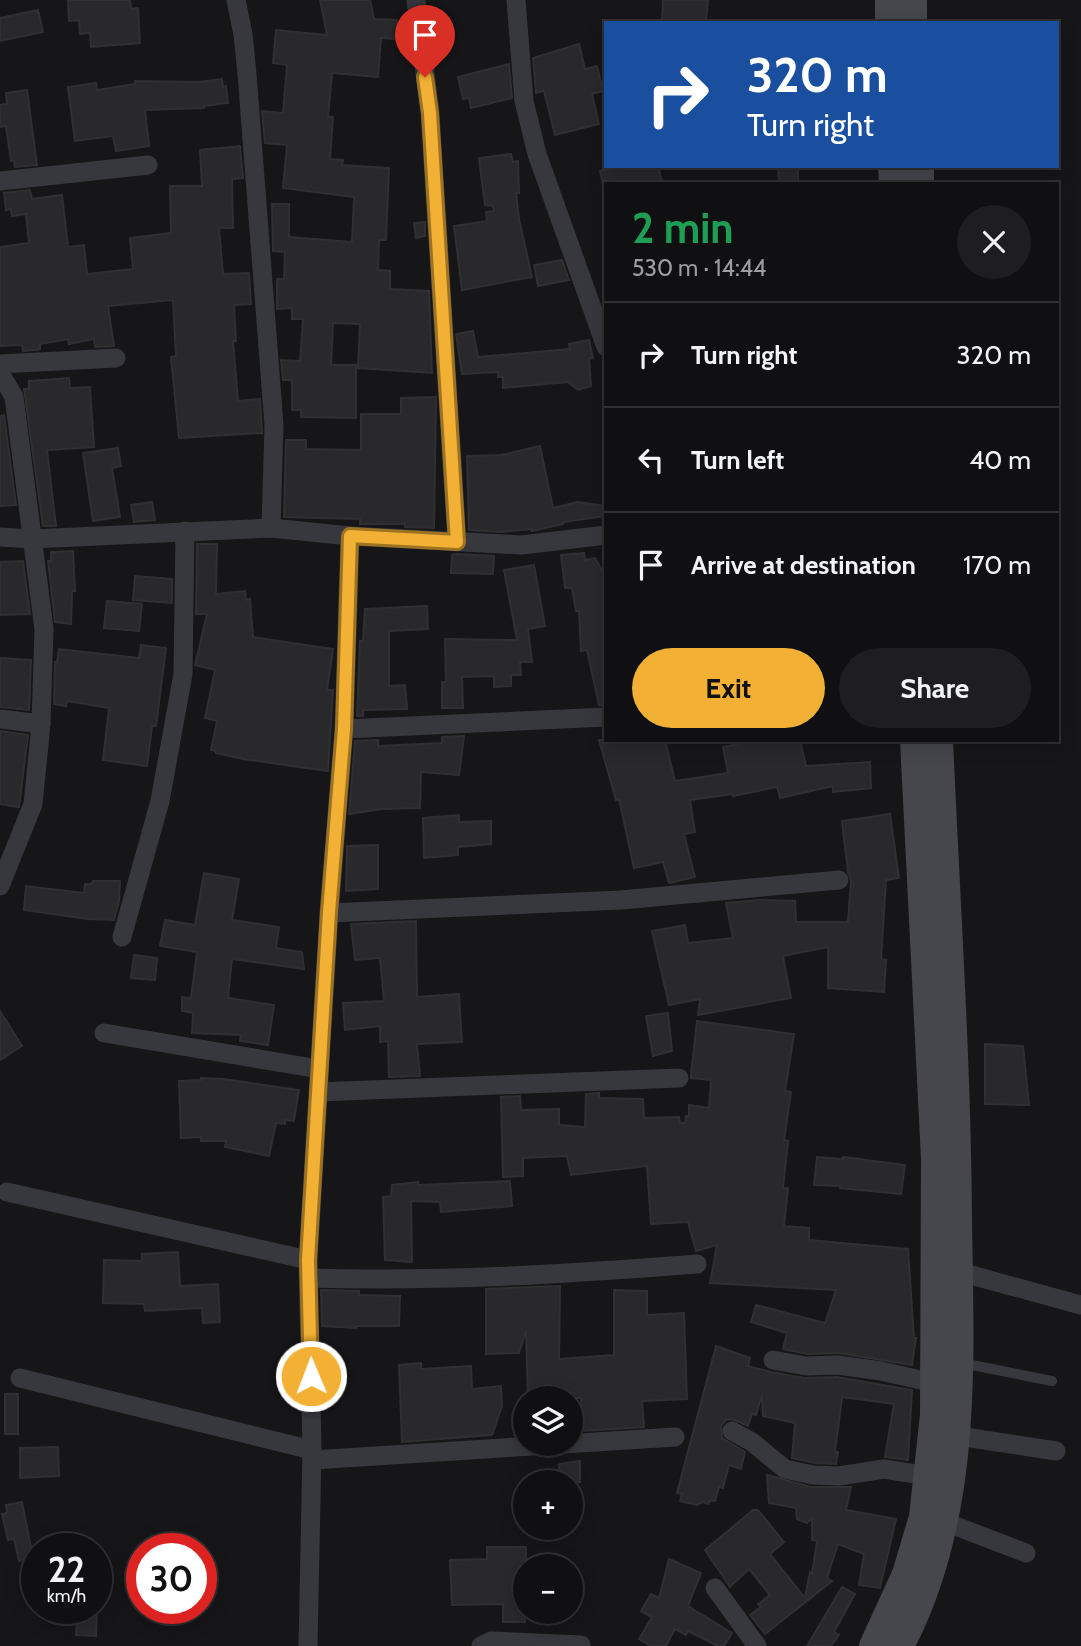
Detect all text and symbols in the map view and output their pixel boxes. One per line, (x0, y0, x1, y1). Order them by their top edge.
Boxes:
pin (395, 5, 455, 77)
icon: arrive (406, 16, 444, 54)
text: 320 m (747, 45, 888, 104)
icon: right (632, 49, 723, 140)
text: Turn right (747, 105, 874, 144)
text: 2 min (632, 202, 733, 254)
button: close (957, 205, 1031, 279)
text: 530 m · 14:44 (632, 254, 766, 282)
icon: right (632, 336, 670, 374)
text: Turn right (691, 339, 797, 371)
text: 320 m (957, 339, 1031, 371)
icon: left (632, 441, 670, 479)
text: Turn left (691, 444, 784, 476)
text: 40 m (969, 444, 1031, 476)
icon: arrive (632, 546, 670, 584)
text: Arrive at destination (691, 549, 916, 581)
text: 170 m (963, 549, 1031, 581)
button: Exit (632, 648, 825, 728)
button: Share (839, 648, 1031, 728)
position arrow (274, 1339, 348, 1413)
map controls (513, 1386, 583, 1624)
button: layers (513, 1386, 583, 1456)
button: + (513, 1470, 583, 1540)
speed limit sign: 30 (126, 1533, 217, 1624)
text: 22 (48, 1548, 85, 1591)
button: − (513, 1554, 583, 1624)
text: km/h (47, 1585, 86, 1607)

